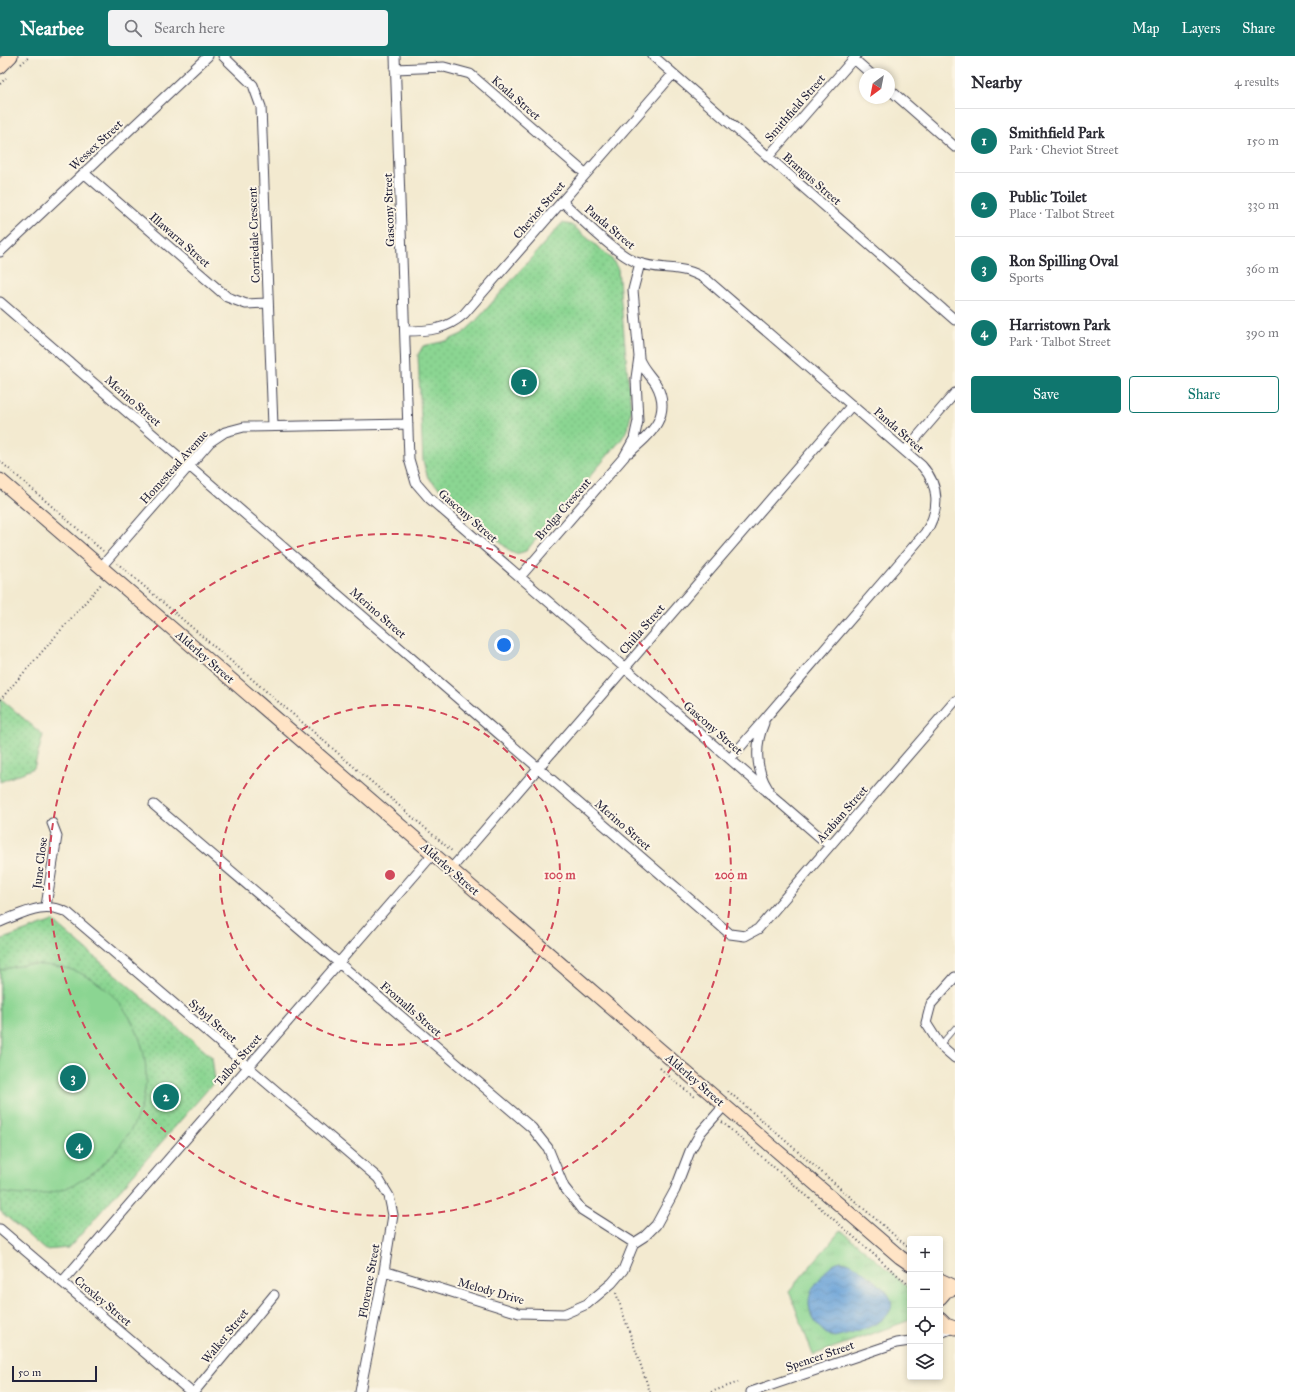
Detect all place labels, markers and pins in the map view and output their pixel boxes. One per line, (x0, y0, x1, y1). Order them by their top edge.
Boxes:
pin: 1 (511, 367, 537, 397)
centre of rings (383, 868, 397, 882)
pin: 3 (60, 1063, 86, 1093)
pin: 2 (153, 1082, 179, 1112)
pin: 4 (66, 1131, 92, 1161)

